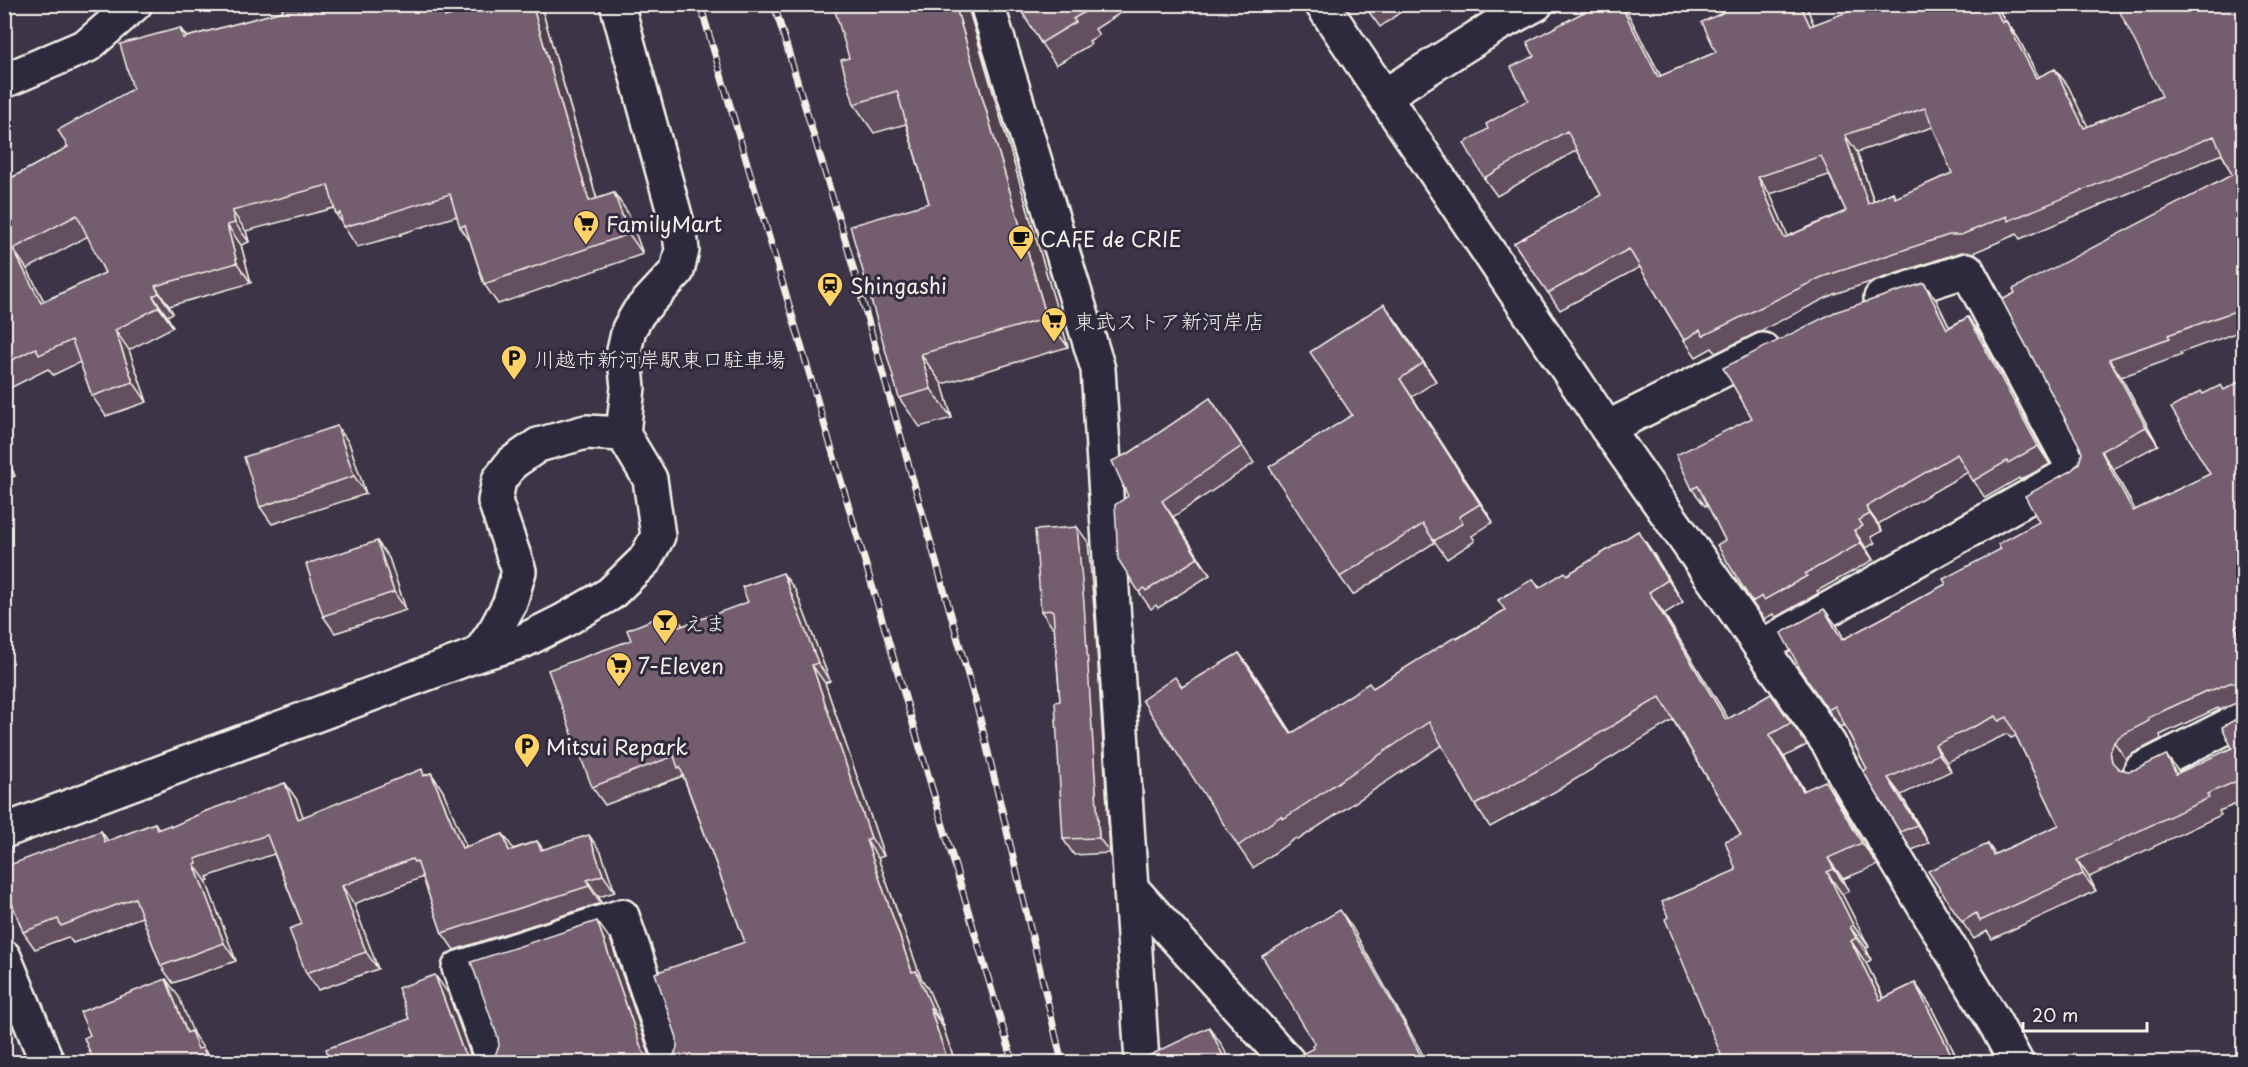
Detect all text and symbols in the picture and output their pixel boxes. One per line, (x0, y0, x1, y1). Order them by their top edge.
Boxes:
place label: FamilyMart (606, 207, 722, 239)
supermarket icon: FamilyMart (571, 208, 601, 246)
place label: CAFE de CRIE (1040, 222, 1182, 254)
cafe icon: CAFE de CRIE (1006, 223, 1036, 261)
place label: Shingashi (850, 269, 947, 301)
station icon: Shingashi (815, 270, 845, 308)
place label: 東武ストア新河岸店 (1074, 304, 1265, 336)
supermarket icon: 東武ストア新河岸店 (1039, 305, 1069, 343)
place label: 川越市新河岸駅東口駐車場 (534, 342, 786, 374)
parking icon: 川越市新河岸駅東口駐車場 (499, 343, 529, 381)
place label: えま (684, 606, 726, 638)
bar icon: えま (650, 607, 680, 645)
place label: 7-Eleven (638, 649, 724, 681)
supermarket icon: 7-Eleven (604, 650, 634, 688)
place label: Mitsui Repark (546, 730, 688, 762)
parking icon: Mitsui Repark (512, 731, 542, 769)
scale bar (2023, 995, 2148, 1033)
text: 20 m (2032, 1001, 2078, 1028)

